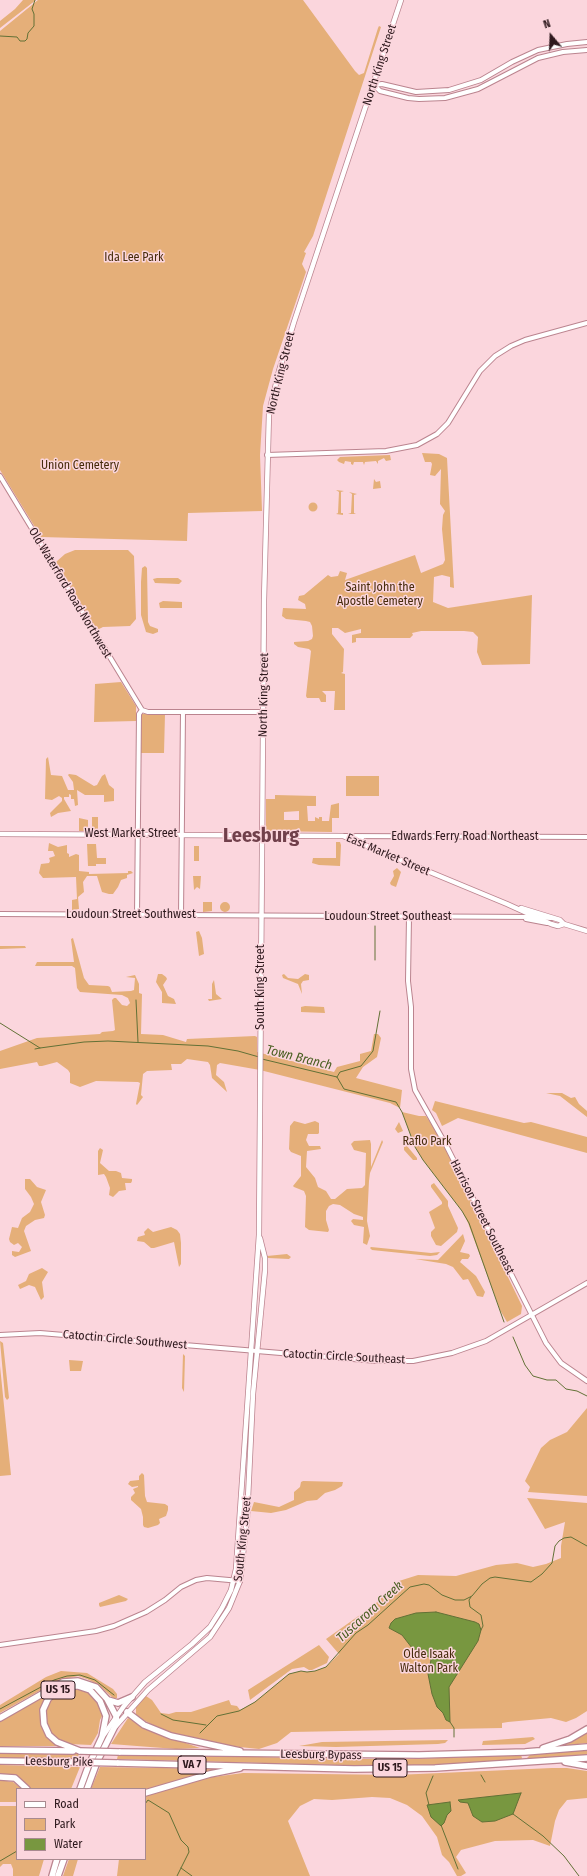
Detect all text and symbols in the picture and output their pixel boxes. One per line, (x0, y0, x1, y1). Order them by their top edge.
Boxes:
north arrow (531, 16, 571, 56)
text: N (542, 17, 552, 31)
street label: North King Street (360, 23, 400, 107)
park label: Ida Lee Park (104, 251, 164, 265)
street label: North King Street (264, 330, 298, 416)
park label: Union Cemetery (41, 459, 119, 473)
street label: Old Waterford Road Northwest (25, 525, 115, 661)
park label: Saint John the Apostle Cemetery (337, 581, 423, 609)
street label: North King Street (256, 653, 272, 737)
district label: Leesburg (223, 824, 299, 848)
street label: West Market Street (85, 827, 177, 841)
street label: Edwards Ferry Road Northeast (391, 830, 539, 844)
street label: East Market Street (344, 831, 432, 879)
street label: Loudoun Street Southwest (66, 908, 196, 922)
street label: Loudoun Street Southeast (324, 910, 452, 924)
street label: South King Street (254, 944, 268, 1030)
water label: Town Branch (264, 1042, 334, 1074)
park label: Raflo Park (402, 1135, 452, 1149)
street label: Harrison Street Southeast (447, 1157, 517, 1277)
street label: Catoctin Circle Southwest (62, 1327, 188, 1353)
street label: Catoctin Circle Southeast (282, 1347, 406, 1367)
street label: South King Street (231, 1496, 255, 1582)
water label: Tuscarora Creek (334, 1578, 406, 1646)
park label: Olde Isaak Walton Park (400, 1648, 458, 1676)
road number: US 15 (41, 1681, 75, 1699)
street label: Leesburg Bypass (280, 1747, 362, 1763)
street label: Leesburg Pike (25, 1754, 93, 1770)
road number: VA 7 (178, 1756, 206, 1774)
road number: US 15 (373, 1759, 407, 1777)
legend (16, 1788, 146, 1860)
text: Road (54, 1797, 79, 1811)
text: Park (54, 1817, 75, 1831)
text: Water (54, 1837, 82, 1851)

